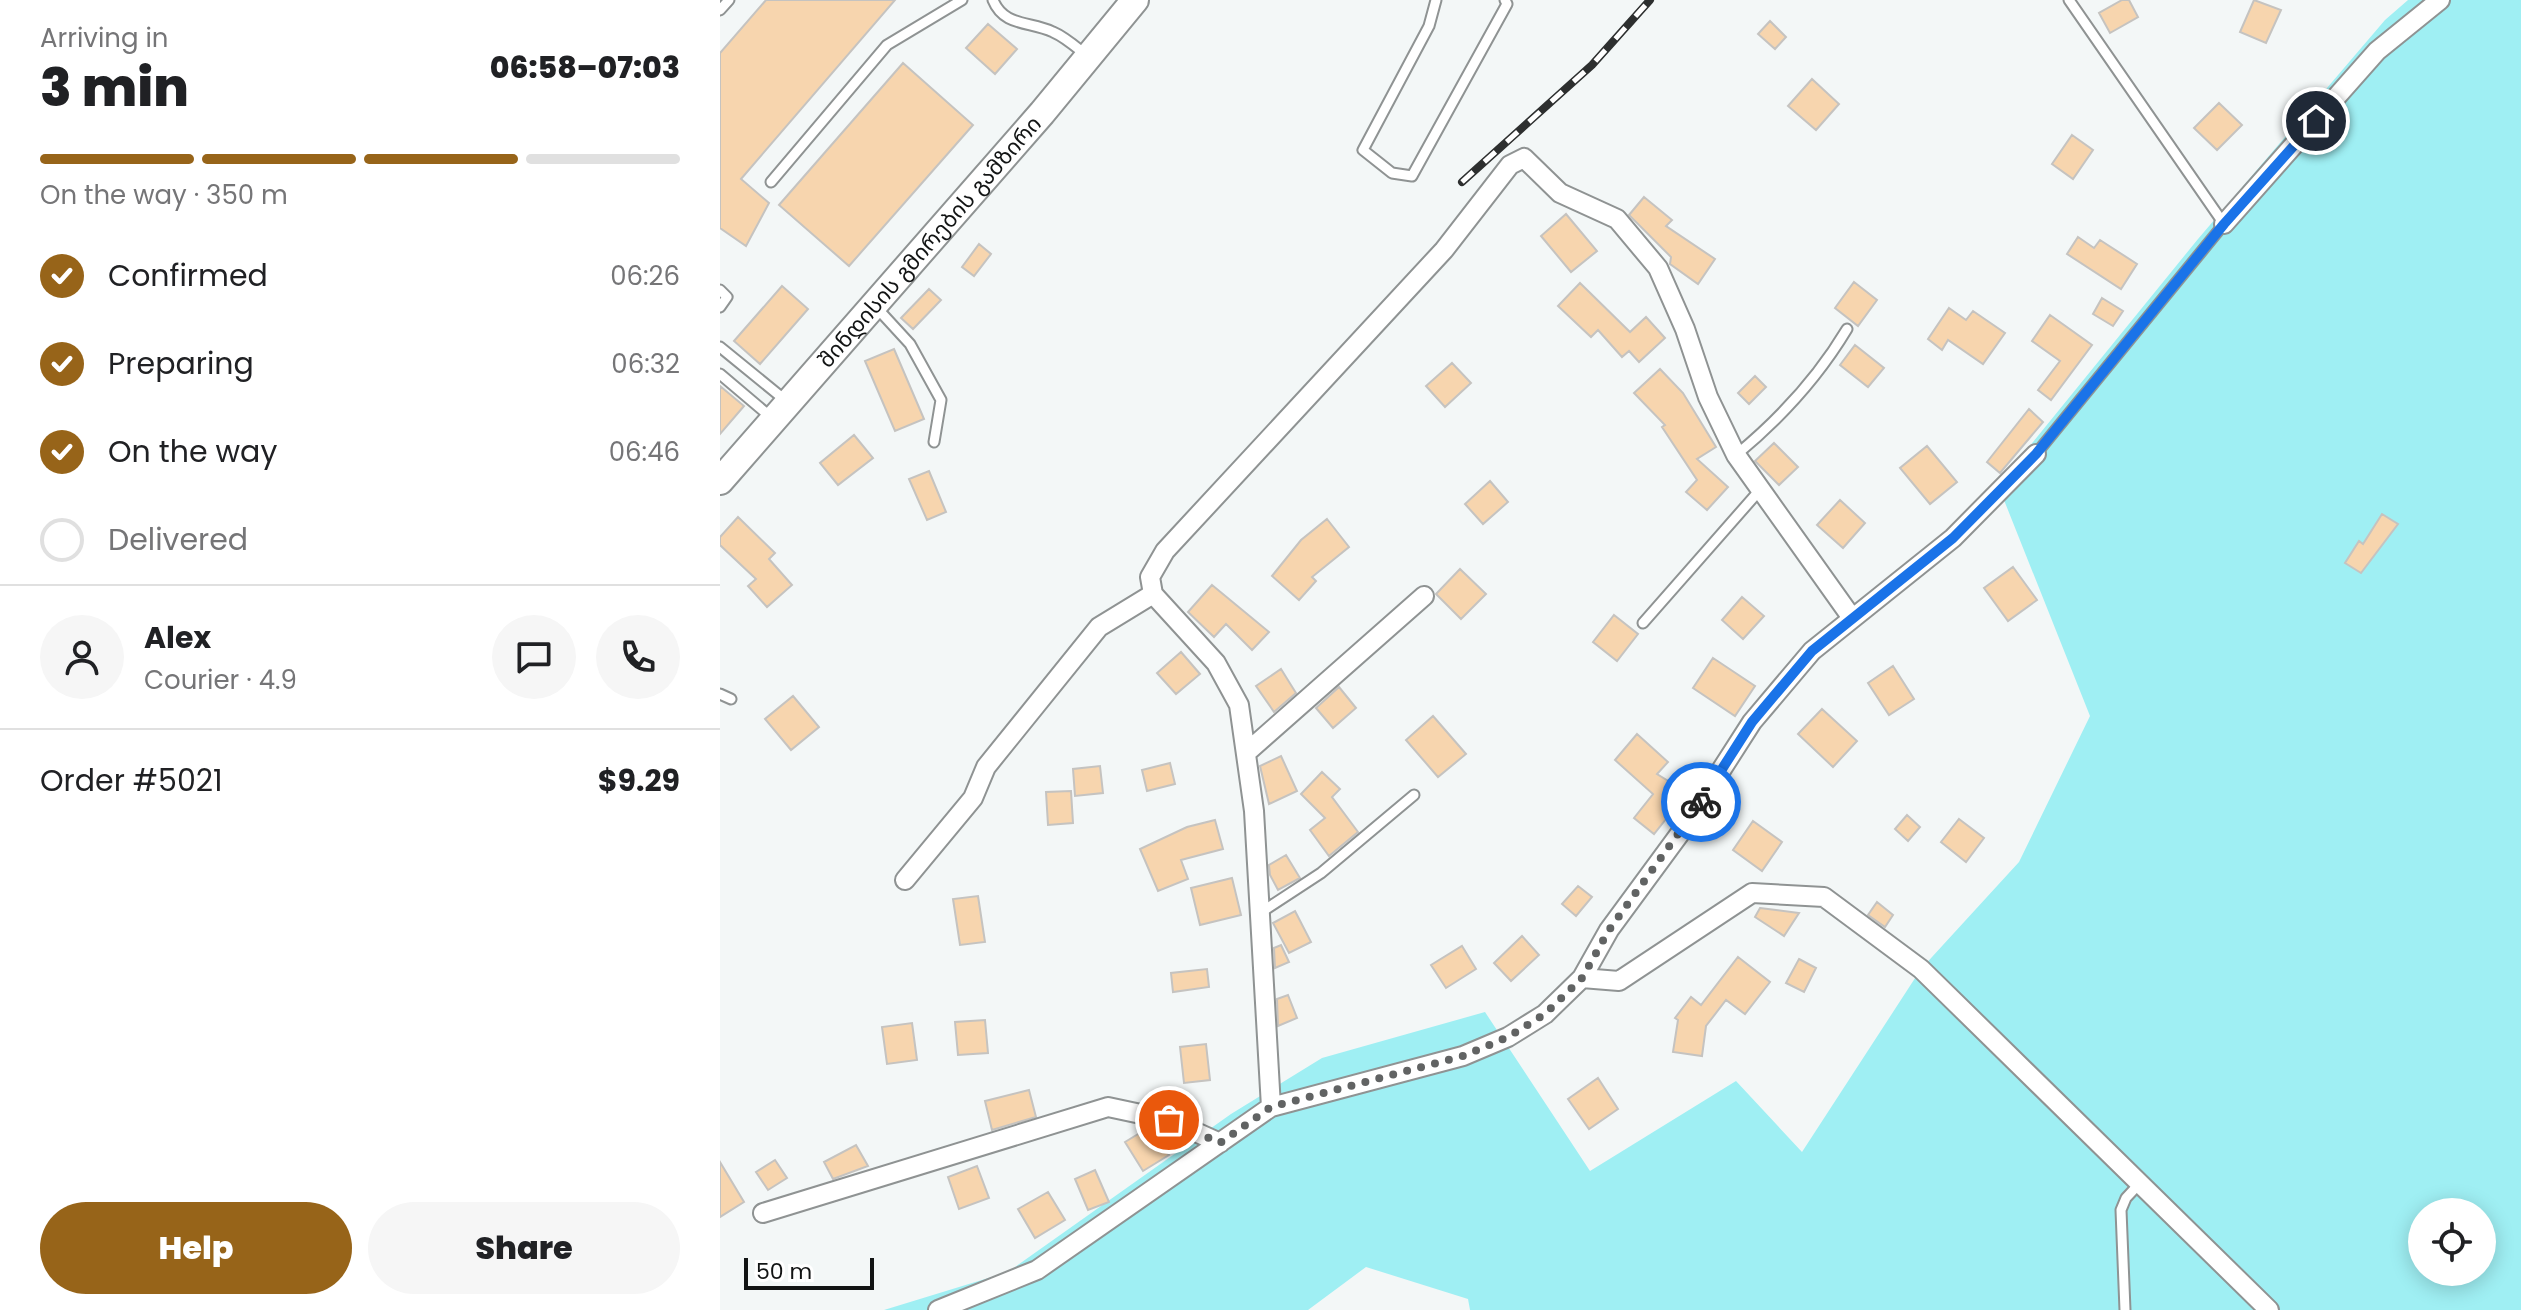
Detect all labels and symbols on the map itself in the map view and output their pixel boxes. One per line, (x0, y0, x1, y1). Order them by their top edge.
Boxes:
pin (2282, 87, 2350, 155)
street label: შინდისის გმირების გამზირი (811, 109, 1049, 375)
courier (1661, 762, 1741, 842)
pin (1135, 1086, 1203, 1154)
scale bar (744, 1254, 874, 1290)

